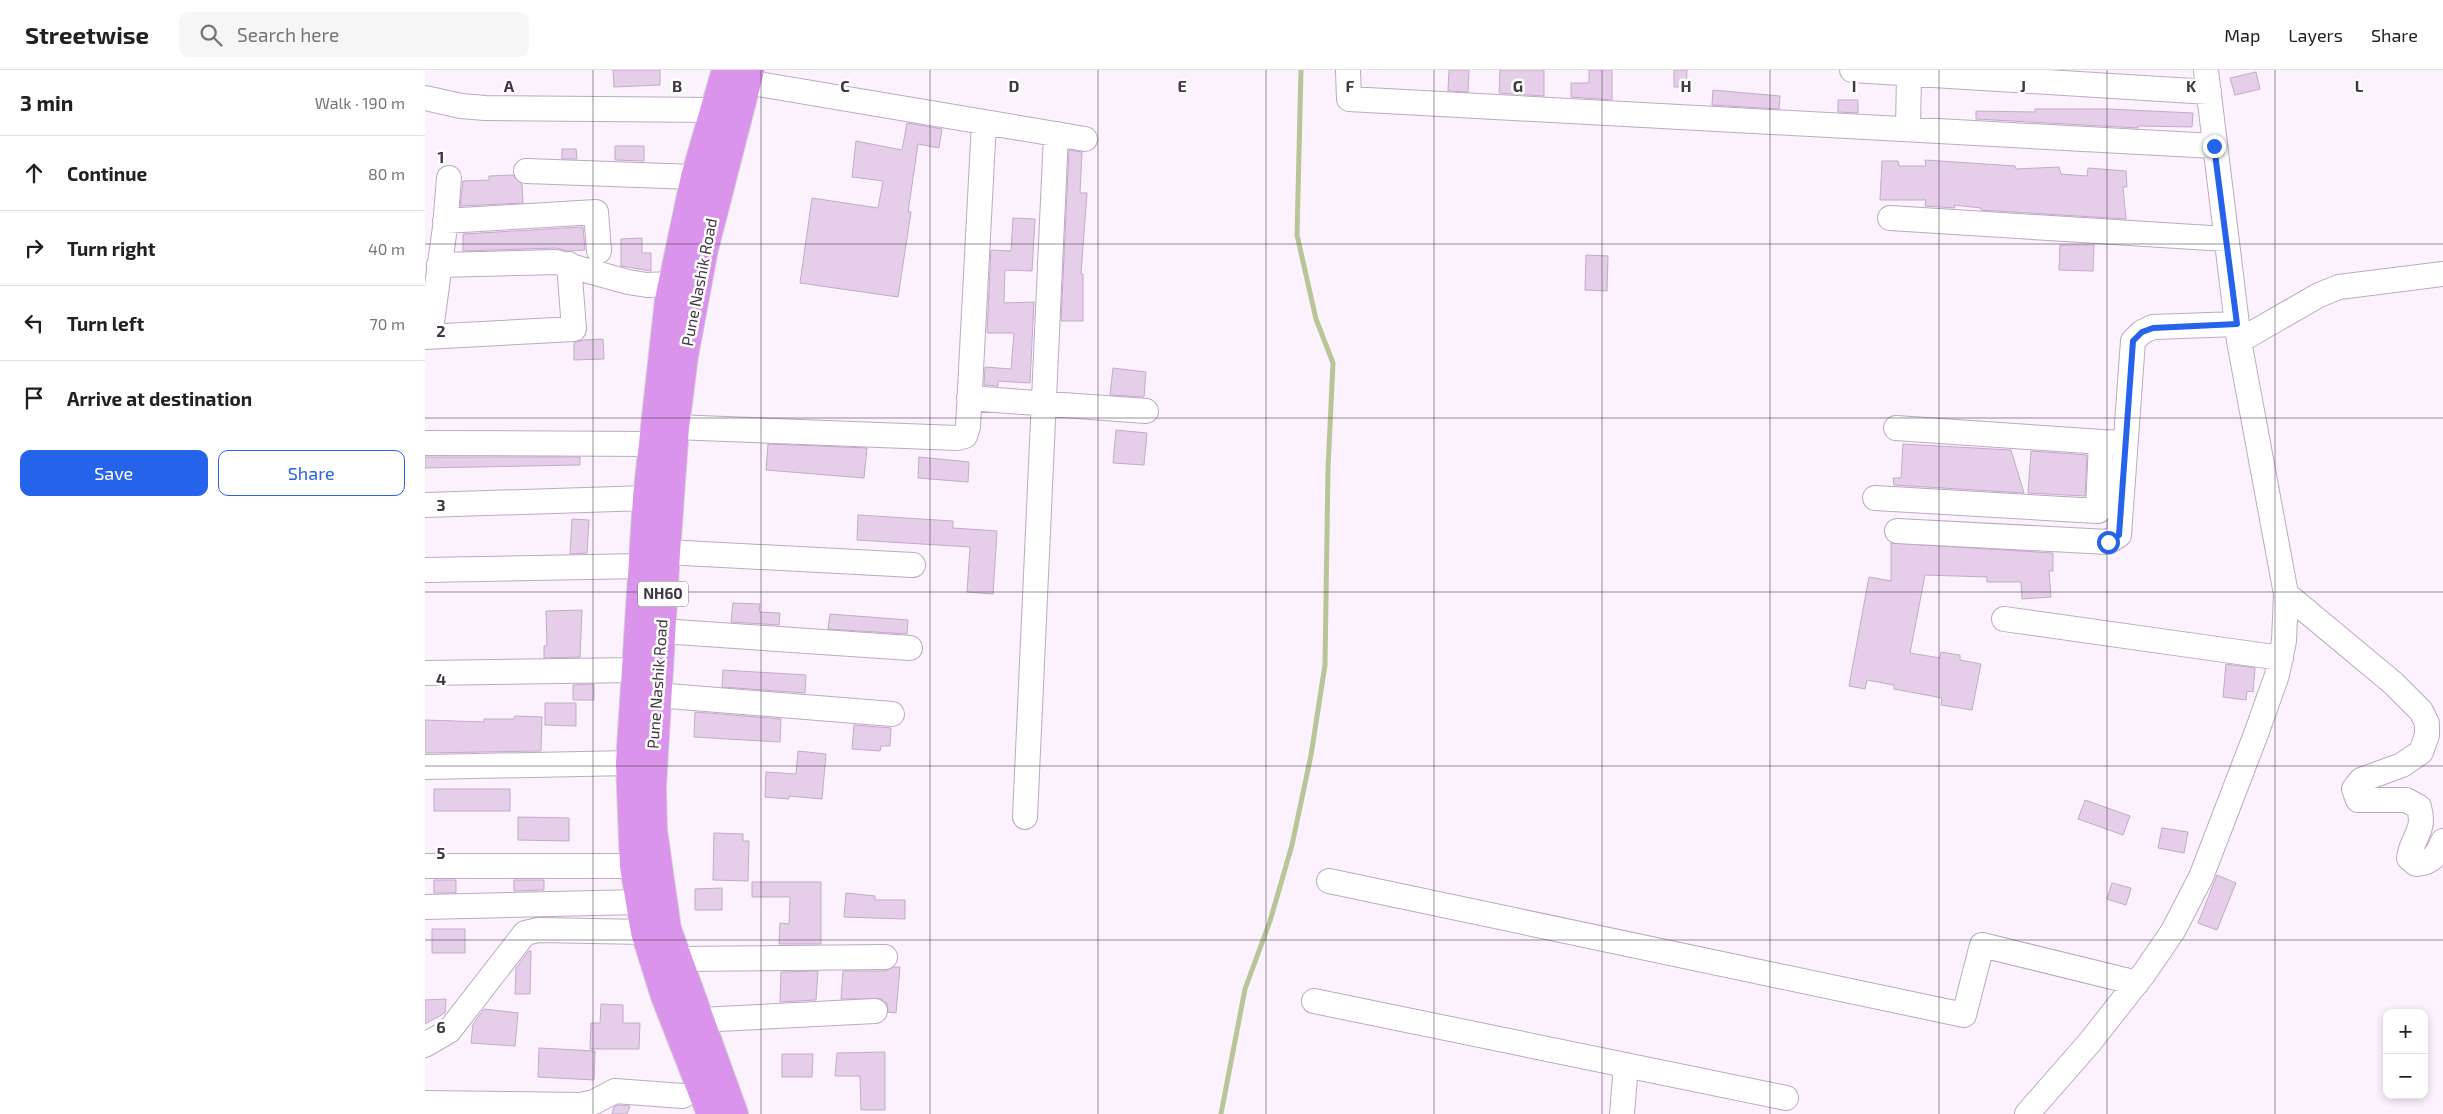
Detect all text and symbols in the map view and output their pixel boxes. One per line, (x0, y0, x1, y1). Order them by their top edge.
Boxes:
search box (179, 12, 529, 57)
text: Streetwise (25, 20, 149, 49)
icon: search (197, 21, 225, 49)
text: Search here (237, 23, 339, 46)
text: Map (2224, 24, 2260, 46)
text: Layers (2288, 24, 2343, 46)
text: Share (2371, 24, 2418, 46)
text: A (504, 76, 515, 95)
text: B (672, 76, 682, 95)
text: C (840, 76, 850, 95)
text: D (1009, 76, 1020, 95)
text: E (1177, 76, 1187, 95)
text: F (1346, 76, 1355, 95)
text: G (1513, 76, 1523, 95)
text: H (1680, 76, 1692, 95)
text: I (1852, 76, 1856, 95)
text: J (2020, 76, 2026, 95)
text: K (2186, 76, 2197, 95)
text: L (2355, 76, 2364, 95)
text: 3 min (20, 90, 73, 115)
text: Walk · 190 m (315, 93, 405, 112)
route end (2203, 135, 2226, 158)
text: 1 (438, 147, 444, 166)
icon: ahead (20, 159, 48, 187)
text: Continue (67, 162, 147, 185)
text: 80 m (368, 164, 405, 183)
street label: Pune Nashik Road (677, 216, 720, 347)
icon: right (20, 234, 48, 262)
text: Turn right (67, 237, 155, 260)
text: 40 m (368, 239, 405, 258)
icon: left (20, 309, 48, 337)
text: Turn left (67, 312, 144, 335)
text: 70 m (370, 314, 405, 333)
text: 2 (436, 321, 446, 340)
icon: arrive (20, 384, 48, 412)
text: Arrive at destination (67, 387, 252, 410)
button: Save (20, 450, 208, 496)
button: Share (218, 450, 405, 496)
text: 3 (436, 495, 446, 514)
route start (2097, 531, 2120, 554)
road number: NH60 (638, 582, 688, 606)
street label: Pune Nashik Road (642, 619, 671, 749)
text: 4 (436, 669, 446, 688)
text: 5 (437, 843, 446, 862)
map controls (2383, 1009, 2428, 1099)
button: + (2383, 1009, 2428, 1054)
text: 6 (436, 1017, 446, 1036)
button: − (2383, 1054, 2428, 1099)

